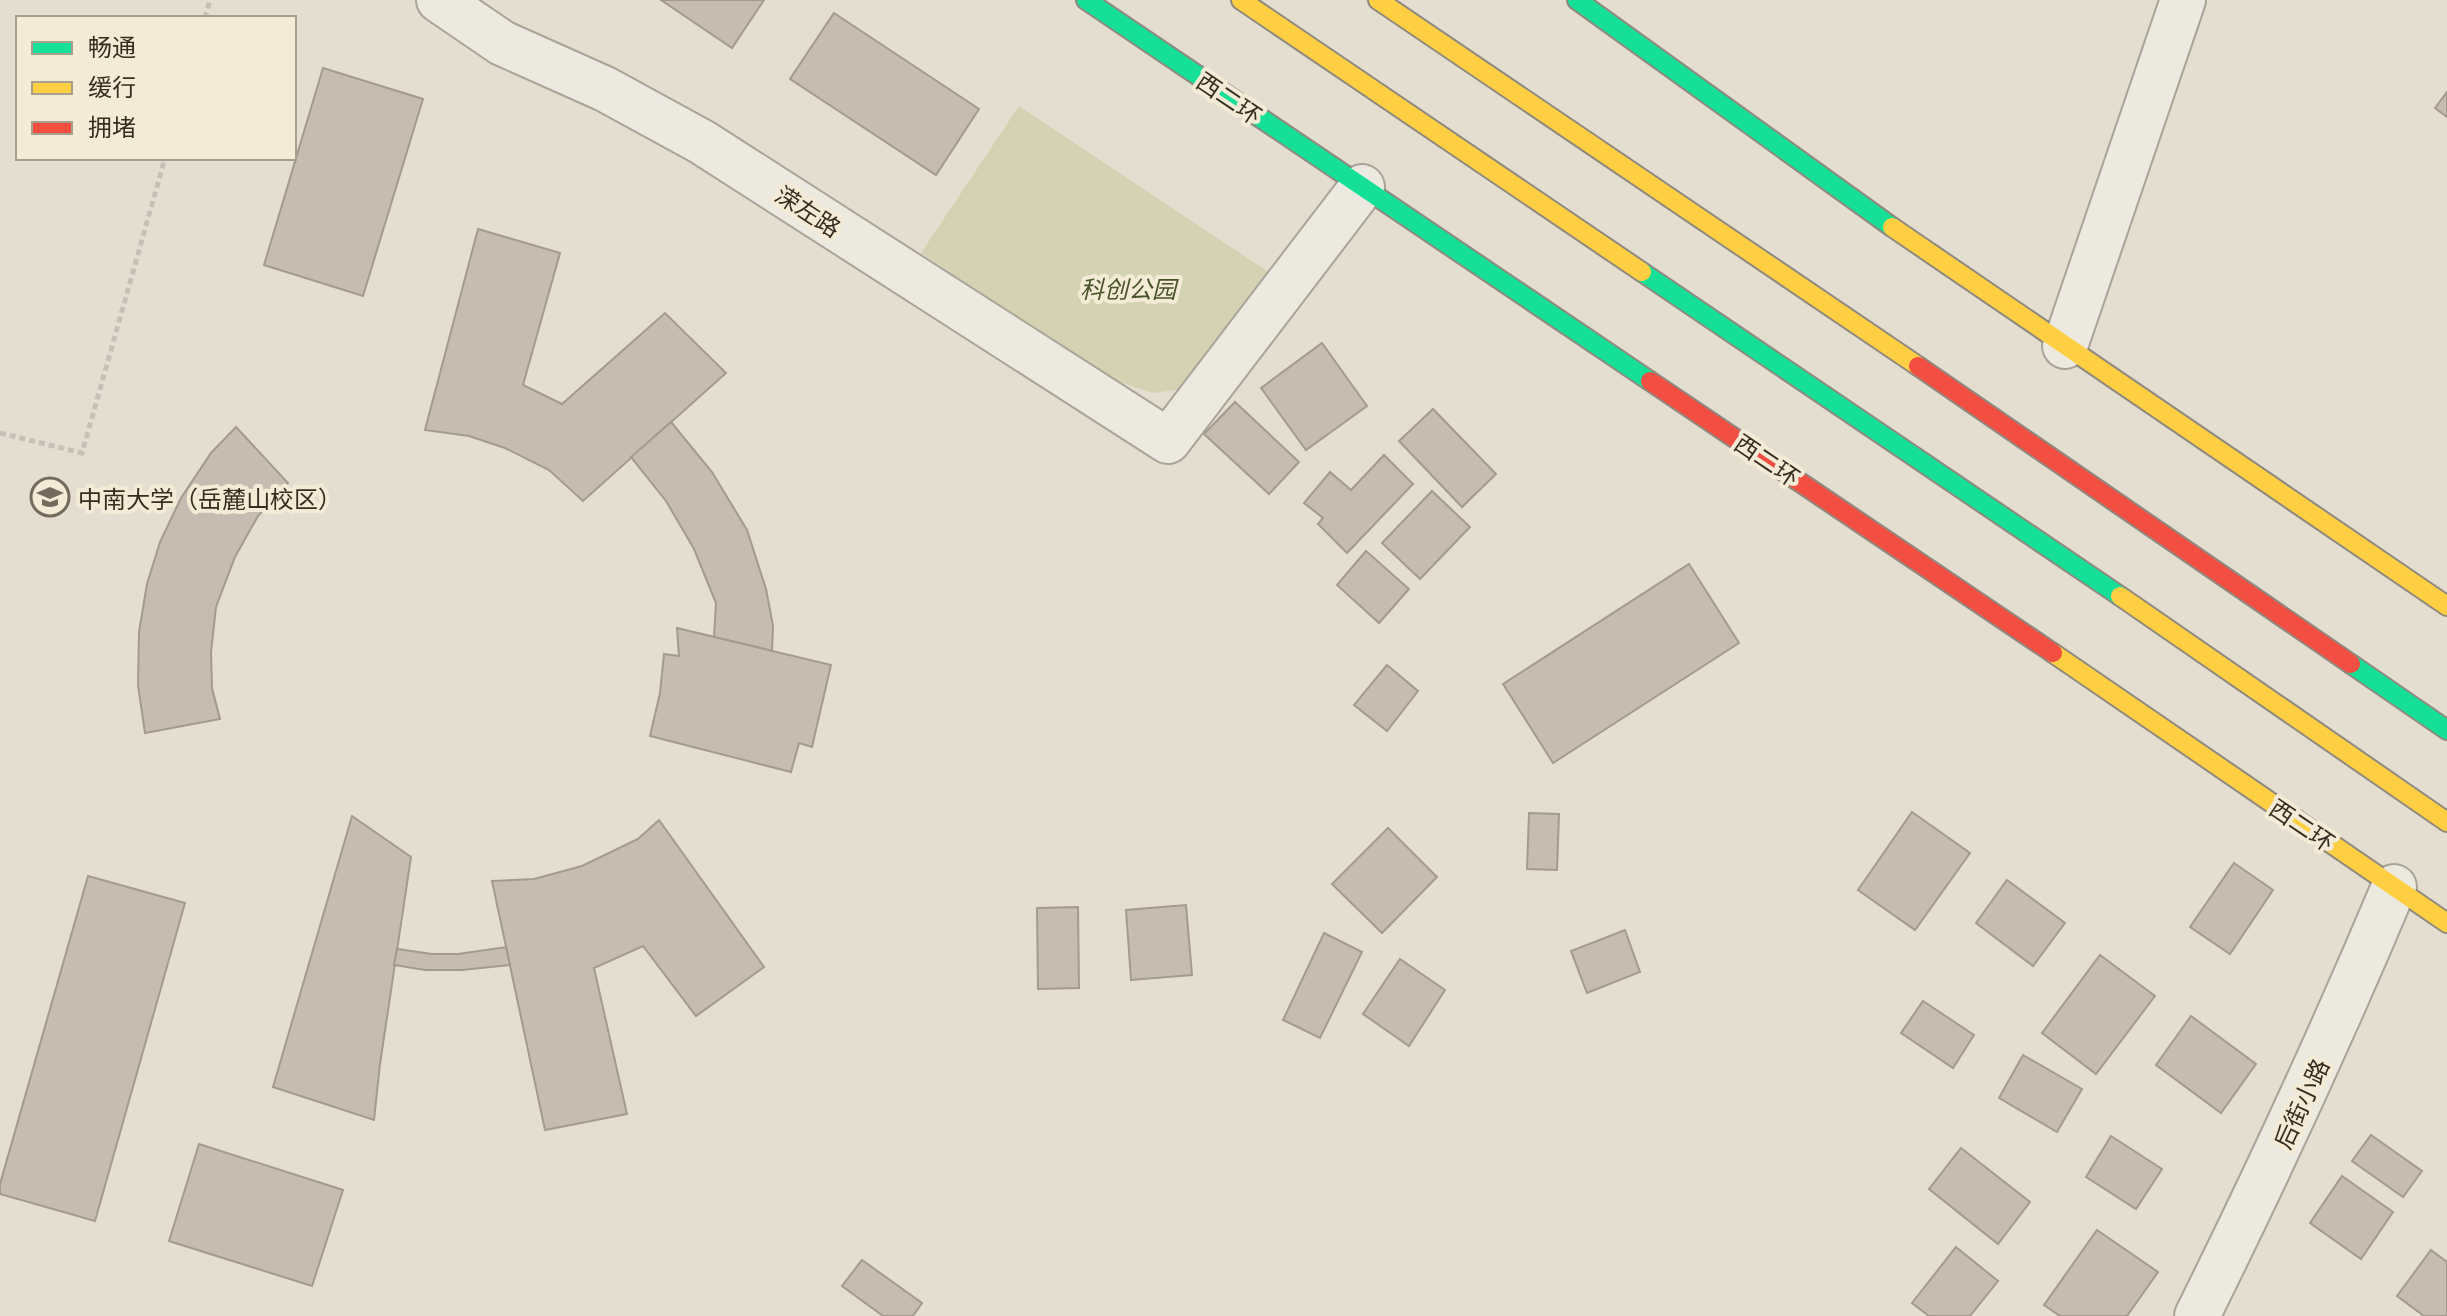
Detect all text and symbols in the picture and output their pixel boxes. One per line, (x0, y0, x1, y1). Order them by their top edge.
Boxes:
legend (16, 16, 296, 160)
text: 畅通 (88, 28, 136, 63)
street label: 西二环 (1190, 62, 1270, 132)
text: 缓行 (88, 68, 136, 103)
text: 拥堵 (88, 108, 136, 143)
street label: 溁左路 (769, 176, 849, 244)
park label: 科创公园 (1080, 270, 1179, 305)
street label: 西二环 (1728, 424, 1808, 494)
school or university icon: 中南大学（岳麓山校区） (29, 476, 71, 518)
place label: 中南大学（岳麓山校区） (78, 480, 342, 515)
street label: 西二环 (2263, 789, 2343, 859)
street label: 后街小路 (2264, 1052, 2336, 1154)

